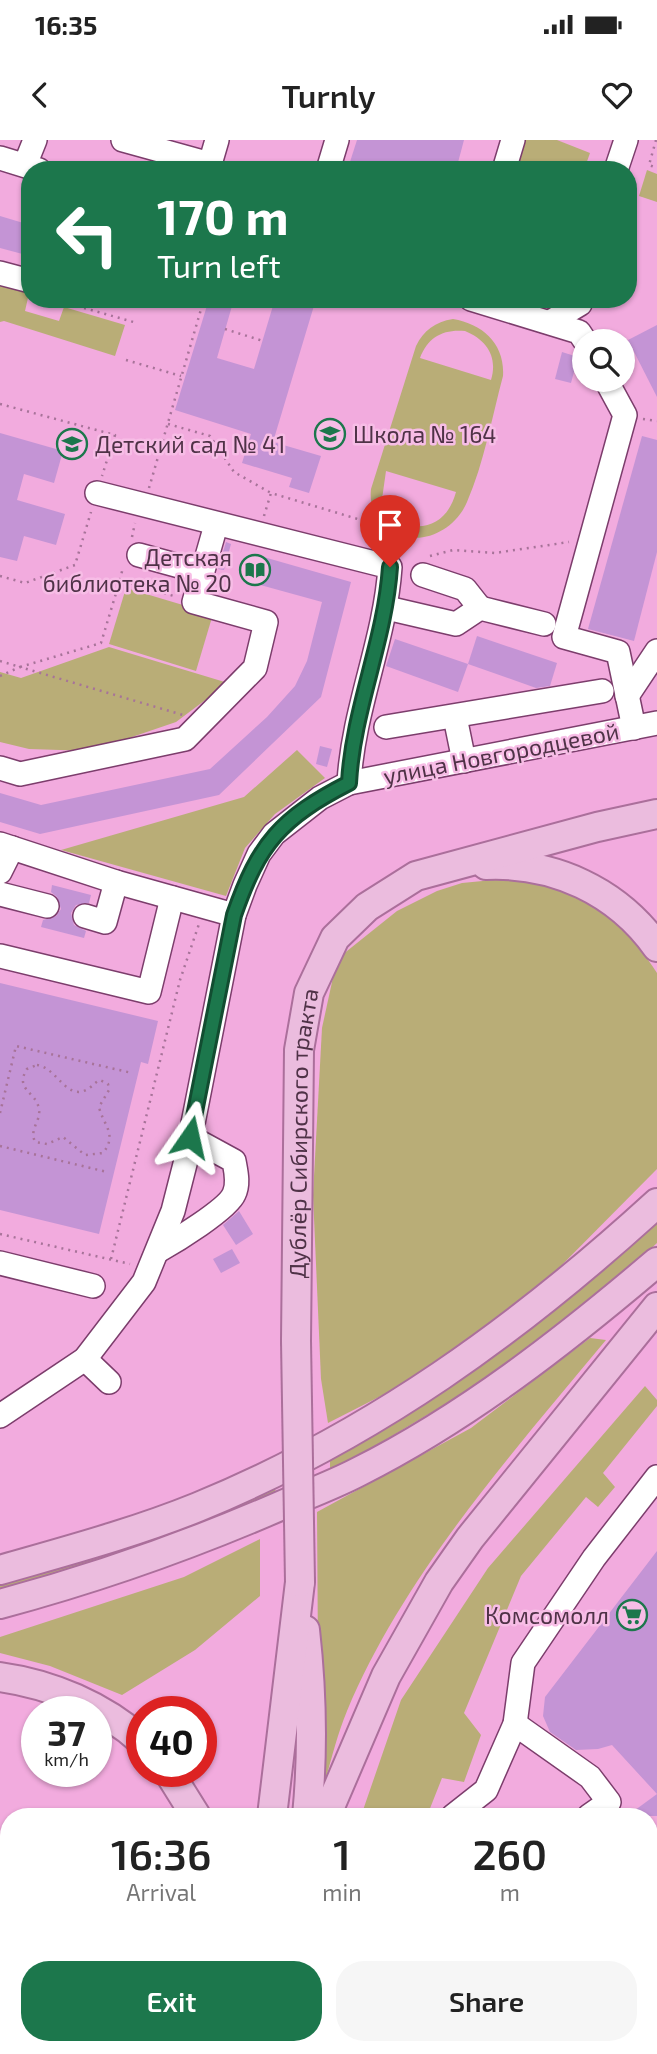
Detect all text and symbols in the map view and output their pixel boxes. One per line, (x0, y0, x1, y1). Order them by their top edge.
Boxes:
text: 16:35 (35, 9, 97, 40)
icon: back (21, 76, 59, 114)
text: Turnly (281, 76, 376, 114)
icon: heart (598, 76, 636, 114)
text: 170 m (157, 186, 289, 245)
icon: left (42, 189, 133, 280)
text: Turn left (157, 246, 281, 284)
map controls (572, 329, 635, 392)
button: search (572, 329, 635, 392)
school or university icon: Школа № 164 (313, 417, 347, 451)
place label: Школа № 164 (353, 420, 496, 448)
school or university icon: Детский сад № 41 (55, 427, 89, 461)
place label: Детский сад № 41 (95, 430, 285, 458)
pin (360, 495, 420, 567)
icon: arrive (371, 506, 409, 544)
place label: Детская библиотека № 20 (43, 543, 232, 597)
library icon: Детская библиотека № 20 (238, 553, 272, 587)
street label: улица Новгородцевой (381, 716, 621, 791)
street label: Дублёр Сибирского тракта (283, 986, 324, 1279)
position arrow (153, 1100, 227, 1174)
supermarket icon: Комсомолл (615, 1598, 649, 1632)
place label: Комсомолл (485, 1601, 609, 1629)
speed limit sign: 40 (126, 1696, 217, 1787)
text: 37 (47, 1711, 86, 1753)
text: km/h (44, 1748, 89, 1770)
text: 16:36 (111, 1828, 211, 1878)
text: 1 (333, 1828, 351, 1878)
text: 260 (473, 1828, 547, 1878)
text: Arrival (126, 1878, 196, 1906)
text: min (322, 1878, 362, 1906)
text: m (500, 1878, 520, 1906)
button: Exit (21, 1961, 322, 2041)
button: Share (336, 1961, 637, 2041)

